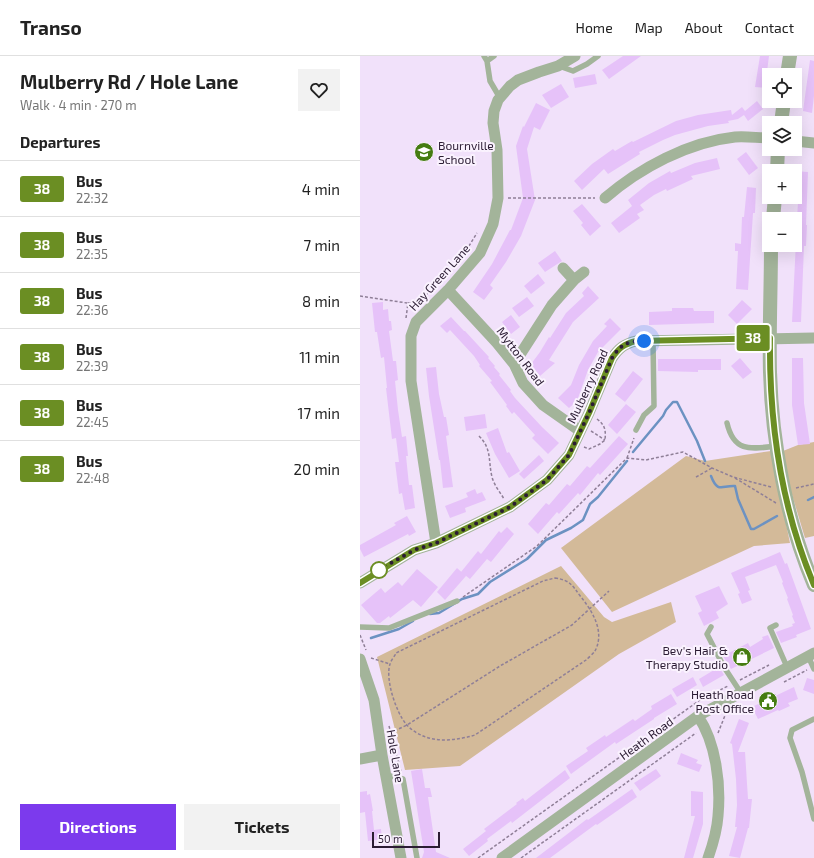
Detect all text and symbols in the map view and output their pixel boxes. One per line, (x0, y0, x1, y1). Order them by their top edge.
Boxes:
text: Transo (20, 16, 82, 39)
text: Home (576, 19, 613, 36)
text: Map (635, 19, 663, 36)
text: About (685, 19, 723, 36)
text: Contact (745, 19, 794, 36)
map controls (762, 68, 802, 252)
button: locate (762, 68, 802, 108)
button: heart (298, 69, 340, 111)
text: Mulberry Rd / Hole Lane (20, 70, 238, 93)
text: Walk · 4 min · 270 m (20, 97, 137, 113)
button: layers (762, 116, 802, 156)
text: Departures (20, 133, 100, 151)
place label: Bournville School (438, 138, 494, 166)
school or university icon: Bournville School (413, 141, 435, 163)
button: + (762, 164, 802, 204)
text: Bus (76, 172, 102, 190)
text: 38 (34, 180, 50, 197)
text: 4 min (302, 180, 340, 198)
text: 22:32 (76, 190, 108, 206)
button: − (762, 212, 802, 252)
text: Bus (76, 228, 102, 246)
text: 38 (34, 236, 50, 253)
text: 7 min (303, 236, 340, 254)
street label: Hay Green Lane (406, 241, 472, 313)
text: 22:35 (76, 246, 108, 262)
text: Bus (76, 284, 102, 302)
text: 38 (34, 292, 50, 309)
text: 8 min (302, 292, 340, 310)
text: 22:36 (76, 302, 108, 318)
street label: Mytton Road (494, 324, 548, 388)
line badge: 38 (735, 325, 771, 351)
text: 38 (745, 329, 761, 346)
your location (634, 331, 654, 351)
text: Bus (76, 340, 102, 358)
street label: Mulberry Road (564, 347, 610, 425)
text: 38 (34, 348, 50, 365)
text: 11 min (299, 348, 340, 366)
text: 22:39 (76, 358, 108, 374)
text: Bus (76, 396, 102, 414)
text: 38 (34, 404, 50, 421)
text: 17 min (297, 404, 340, 422)
text: 22:45 (76, 414, 109, 430)
text: Bus (76, 452, 102, 470)
text: 38 (34, 460, 50, 477)
text: 20 min (294, 460, 340, 478)
text: 22:48 (76, 470, 110, 486)
unlabelled marker (370, 561, 388, 579)
place label: Bev's Hair & Therapy Studio (646, 643, 728, 671)
shop icon: Bev's Hair & Therapy Studio (731, 646, 753, 668)
place label: Heath Road Post Office (691, 687, 754, 715)
public building icon: Heath Road Post Office (757, 690, 779, 712)
street label: Heath Road (616, 714, 676, 762)
street label: Hole Lane (384, 728, 408, 784)
button: Directions (20, 804, 176, 850)
button: Tickets (184, 804, 340, 850)
scale bar (372, 830, 440, 849)
text: 50 m (378, 832, 403, 845)

